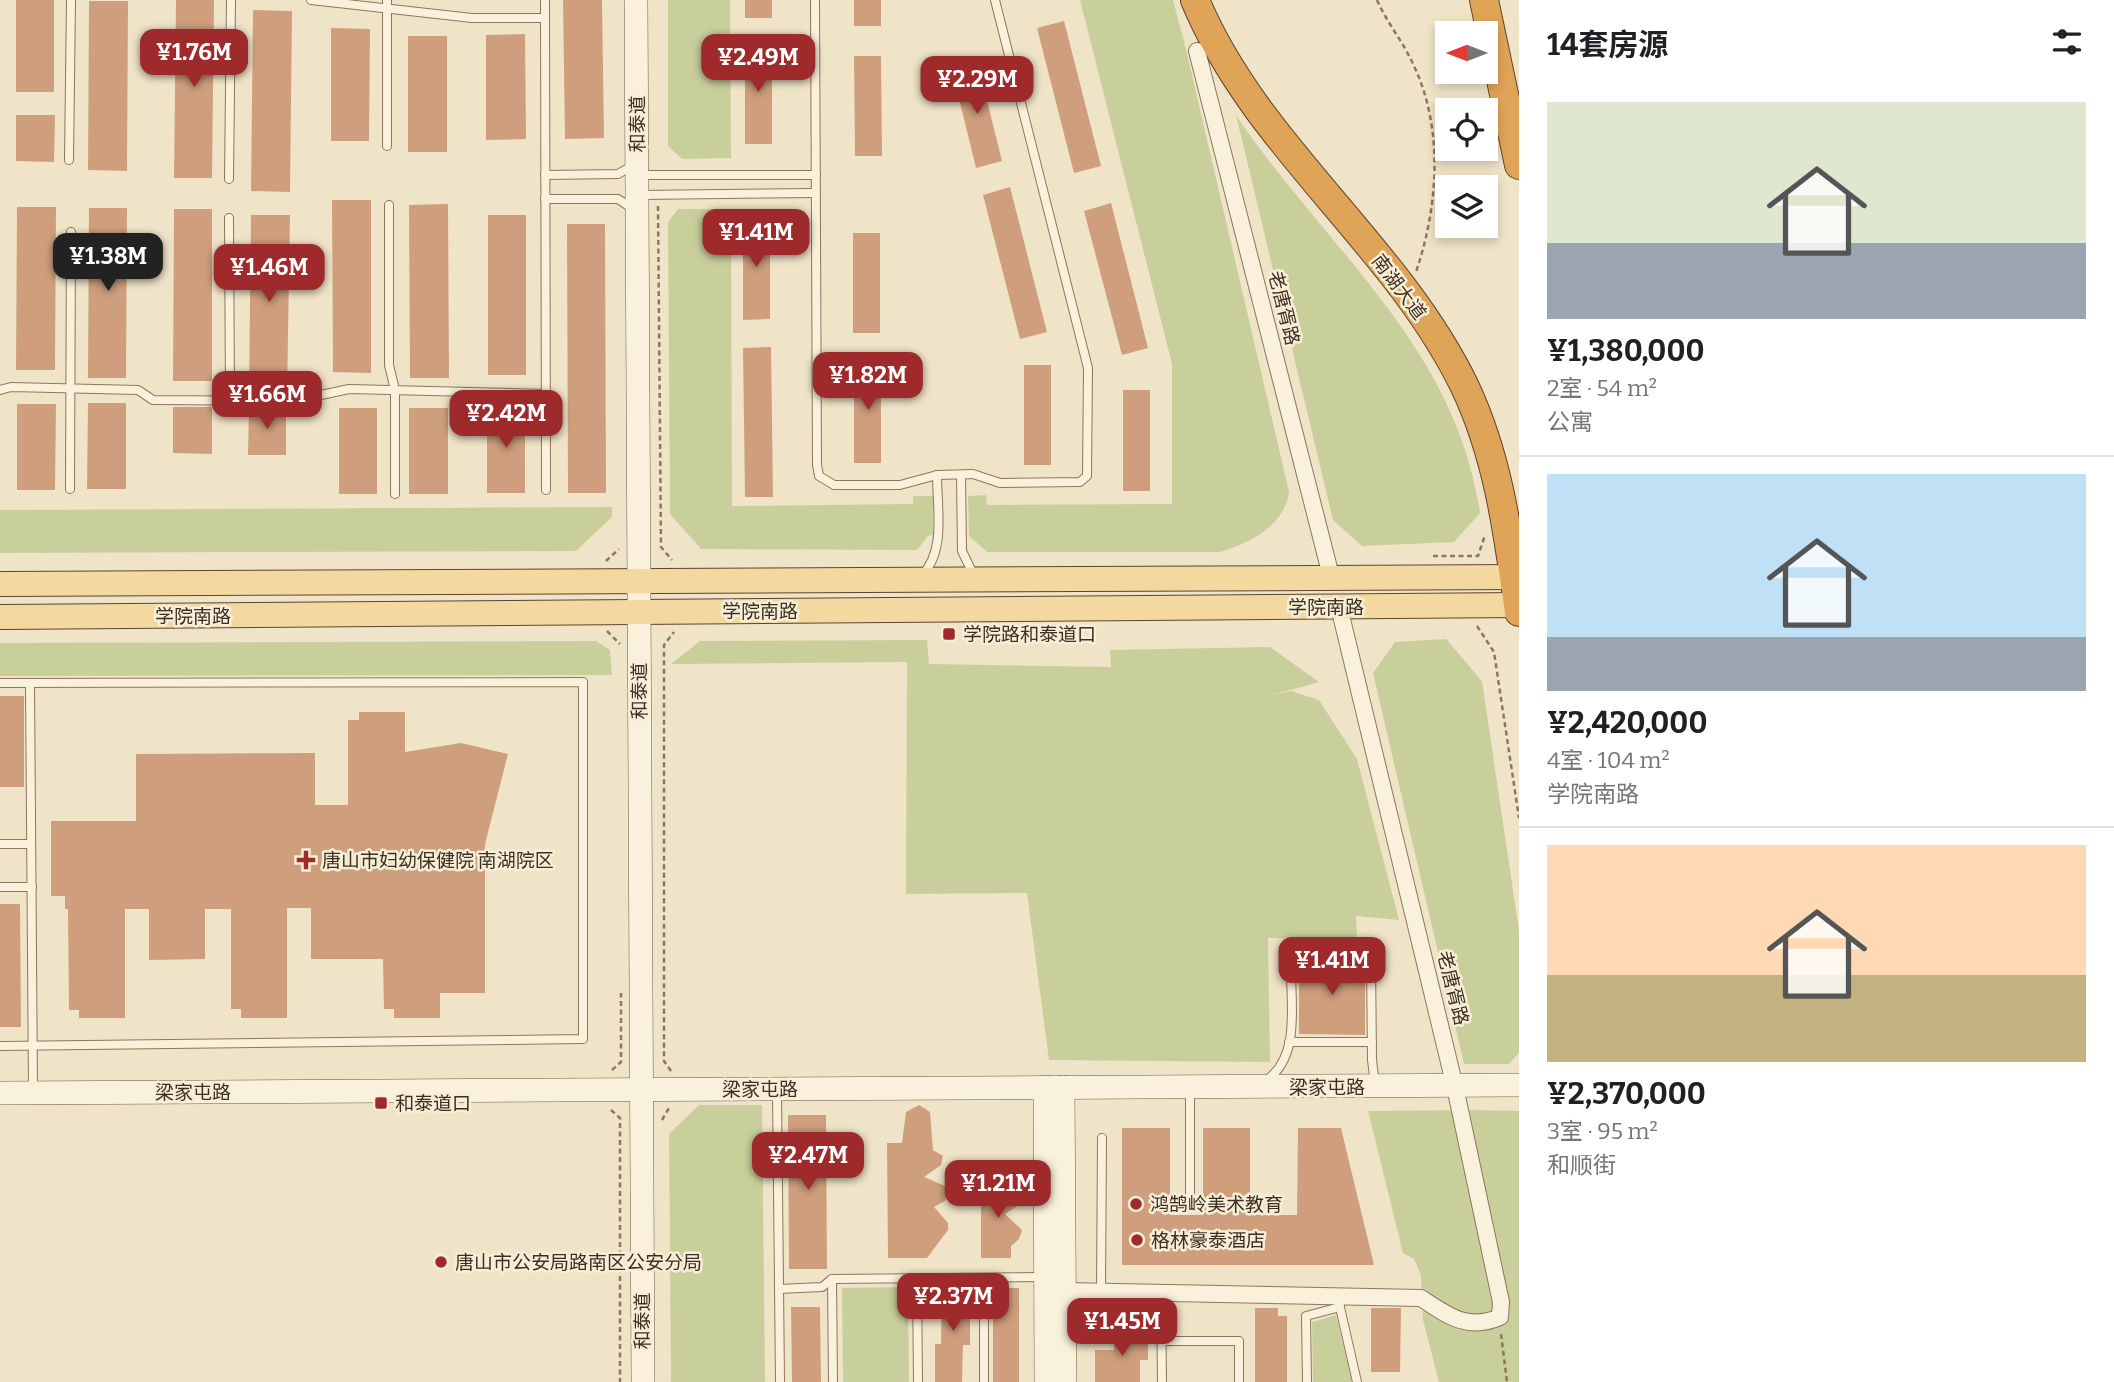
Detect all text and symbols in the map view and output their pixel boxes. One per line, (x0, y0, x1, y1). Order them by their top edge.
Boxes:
north arrow (1435, 21, 1498, 84)
map controls (1435, 21, 1498, 238)
icon: filters (2048, 23, 2086, 61)
text: 14套房源 (1547, 27, 1668, 63)
pin: ¥1.76M (137, 29, 251, 89)
pin: ¥2.49M (701, 34, 815, 94)
text: ¥1.76M (156, 38, 232, 66)
text: ¥2.49M (717, 43, 799, 71)
pin: ¥2.29M (920, 57, 1034, 116)
text: ¥2.29M (937, 65, 1018, 93)
street label: 和泰道 (626, 95, 649, 153)
button: locate (1435, 98, 1498, 161)
icon: home (1754, 148, 1880, 274)
button: layers (1435, 175, 1498, 238)
pin: ¥1.41M (699, 210, 813, 269)
text: ¥1.41M (719, 218, 794, 246)
pin: ¥1.38M (51, 233, 165, 293)
text: ¥1.38M (69, 242, 147, 270)
pin: ¥1.46M (212, 244, 326, 304)
street label: 南湖大道 (1367, 250, 1431, 324)
text: ¥1.46M (230, 253, 308, 281)
street label: 老唐胥路 (1264, 268, 1304, 348)
text: ¥1,380,000 (1547, 333, 1705, 369)
pin: ¥1.82M (811, 352, 925, 412)
text: ¥1.82M (829, 361, 907, 389)
pin: ¥1.66M (210, 372, 324, 431)
text: 2室 · 54 m² (1547, 374, 1657, 402)
text: ¥1.66M (228, 380, 306, 408)
pin: ¥2.42M (449, 391, 563, 450)
text: ¥2.42M (466, 399, 546, 427)
text: 公寓 (1547, 408, 1593, 436)
icon: home (1754, 520, 1880, 646)
street label: 学院南路 (1288, 596, 1364, 619)
street label: 学院南路 (722, 600, 798, 623)
street label: 学院南路 (155, 605, 231, 628)
place label: 学院路和泰道口 (963, 623, 1096, 646)
marker: 学院路和泰道口 (941, 626, 957, 642)
street label: 和泰道 (628, 662, 651, 720)
text: ¥2,420,000 (1547, 705, 1707, 741)
text: 4室 · 104 m² (1547, 746, 1670, 774)
text: 学院南路 (1547, 780, 1639, 808)
place label: 唐山市妇幼保健院 南湖院区 (322, 849, 554, 872)
marker: 唐山市妇幼保健院 南湖院区 (296, 850, 316, 870)
icon: home (1754, 891, 1880, 1017)
pin: ¥1.41M (1275, 937, 1389, 997)
text: ¥1.41M (1295, 946, 1370, 974)
street label: 老唐胥路 (1433, 948, 1473, 1028)
street label: 梁家屯路 (1289, 1076, 1365, 1099)
text: ¥2,370,000 (1547, 1076, 1706, 1112)
street label: 梁家屯路 (722, 1078, 798, 1101)
street label: 梁家屯路 (155, 1081, 231, 1104)
place label: 和泰道口 (395, 1092, 471, 1115)
marker: 和泰道口 (373, 1095, 389, 1111)
text: 3室 · 95 m² (1547, 1117, 1658, 1145)
pin: ¥2.47M (751, 1132, 865, 1192)
text: ¥2.47M (768, 1141, 848, 1169)
text: 和顺街 (1547, 1151, 1616, 1179)
pin: ¥1.21M (941, 1160, 1055, 1220)
text: ¥1.21M (961, 1169, 1035, 1197)
place label: 鸿鹄岭美术教育 (1150, 1193, 1283, 1216)
marker: 鸿鹄岭美术教育 (1128, 1196, 1144, 1212)
place label: 格林豪泰酒店 (1151, 1229, 1265, 1252)
marker: 格林豪泰酒店 (1129, 1232, 1145, 1248)
place label: 唐山市公安局路南区公安分局 (455, 1251, 702, 1274)
marker: 唐山市公安局路南区公安分局 (433, 1254, 449, 1270)
pin: ¥2.37M (896, 1274, 1010, 1333)
text: ¥2.37M (913, 1282, 993, 1310)
street label: 和泰道 (631, 1292, 654, 1350)
pin: ¥1.45M (1065, 1298, 1179, 1358)
text: ¥1.45M (1083, 1307, 1161, 1335)

